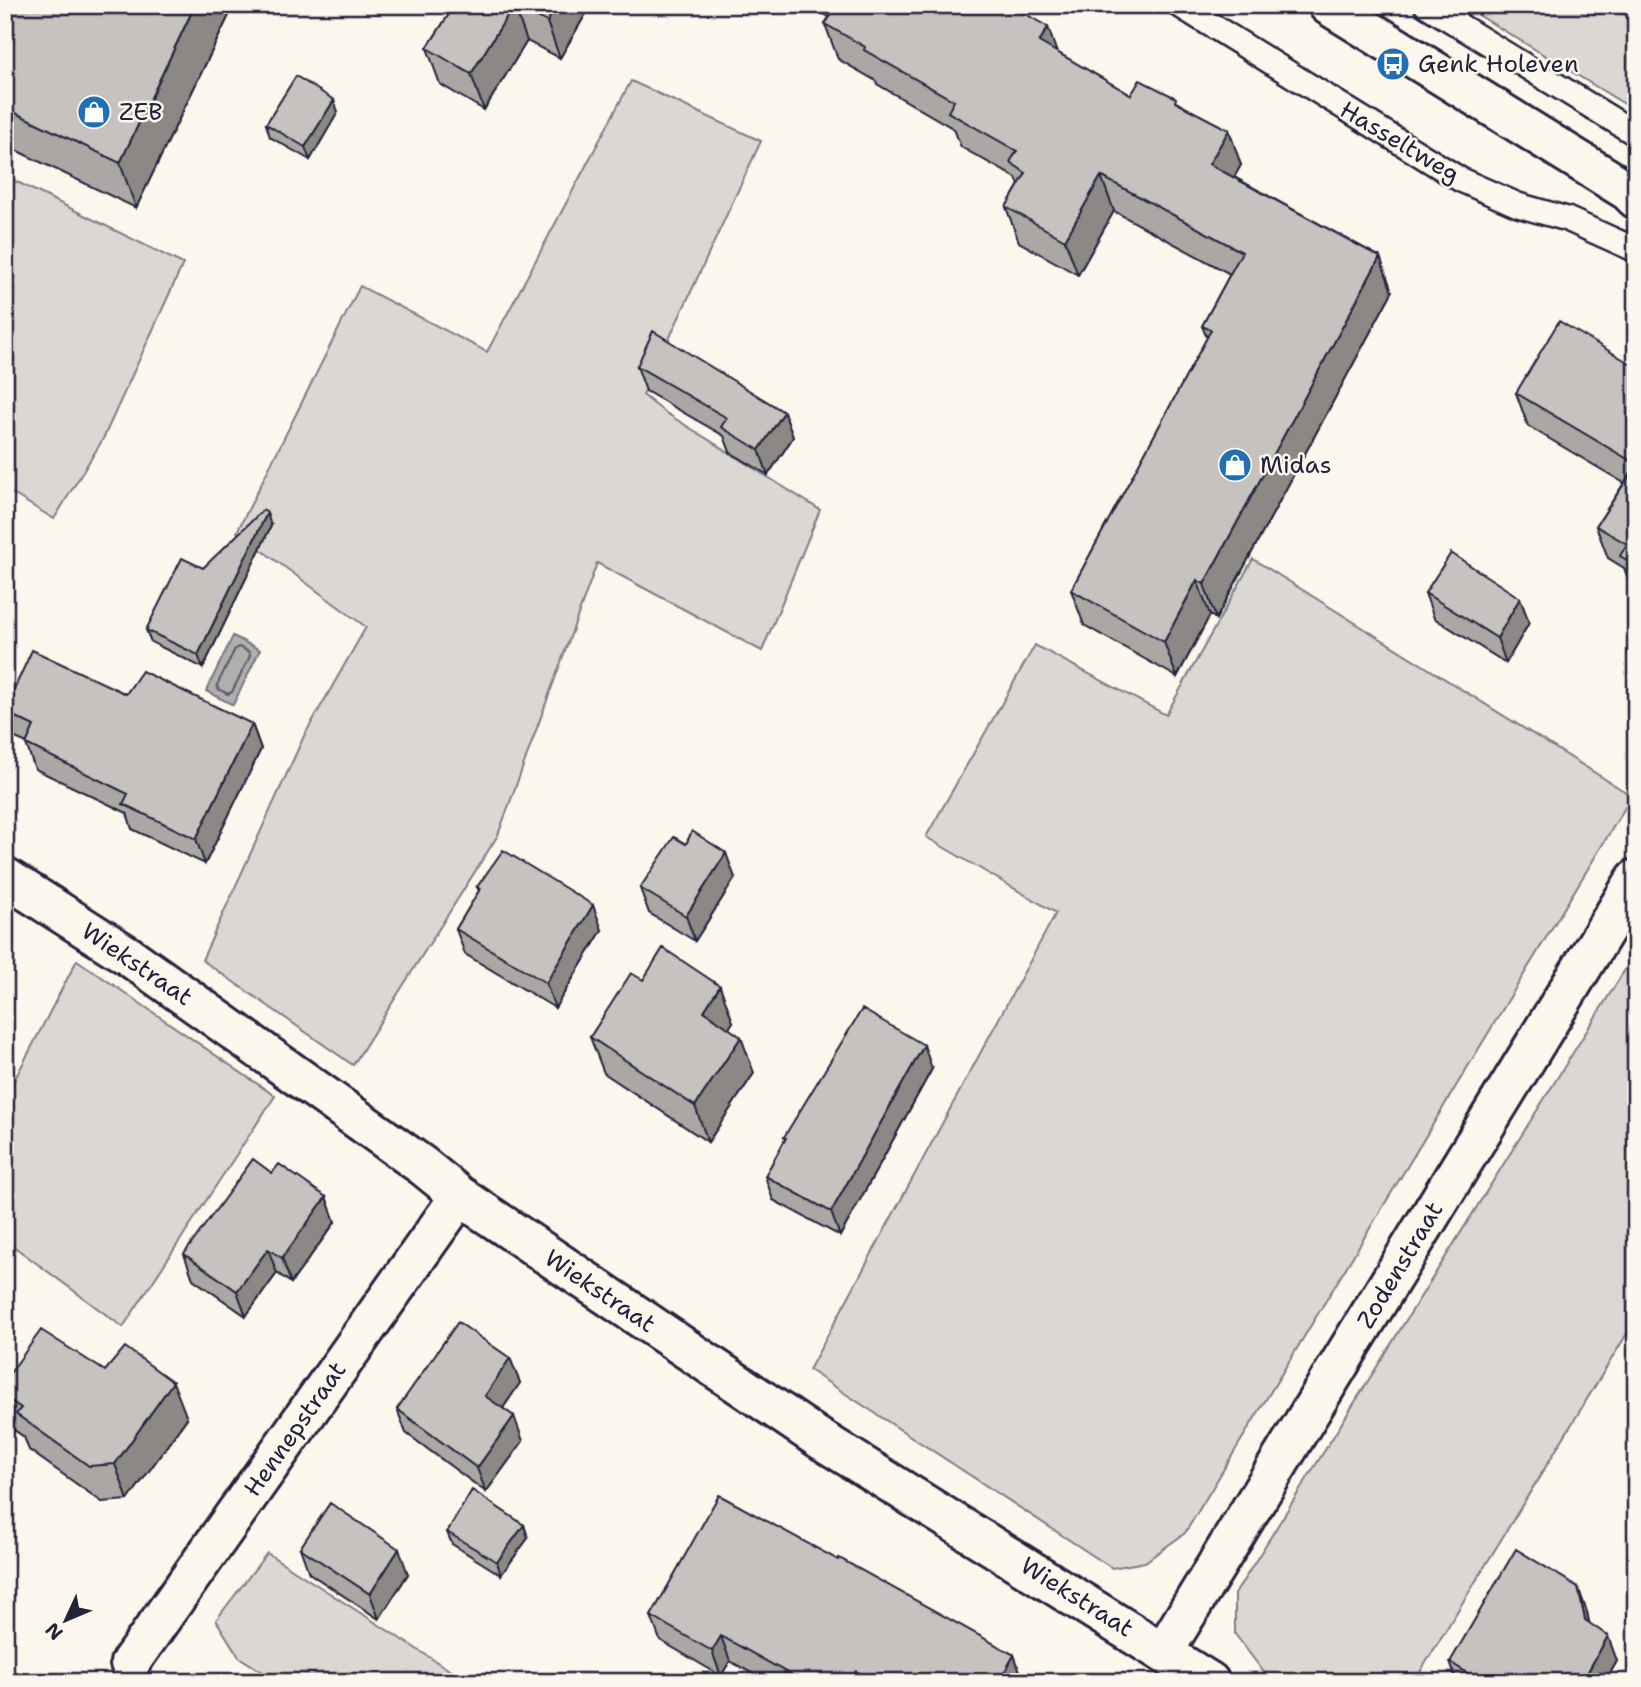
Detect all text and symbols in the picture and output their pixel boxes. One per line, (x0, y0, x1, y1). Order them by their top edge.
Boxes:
bus stop icon: Genk Holeven (1374, 45, 1412, 83)
place label: Genk Holeven (1418, 48, 1579, 80)
shop icon: ZEB (75, 93, 113, 131)
street label: Hasseltweg (1334, 94, 1466, 190)
place label: ZEB (119, 96, 163, 128)
shop icon: Midas (1216, 446, 1254, 484)
place label: Midas (1260, 449, 1332, 481)
street label: Wiekstraat (75, 915, 199, 1013)
street label: Zodenstraat (1350, 1196, 1450, 1334)
street label: Wiekstraat (538, 1242, 662, 1340)
street label: Hennepstraat (237, 1355, 353, 1503)
street label: Wiekstraat (1014, 1550, 1140, 1644)
north arrow (32, 1586, 102, 1656)
text: N (40, 1617, 68, 1646)

